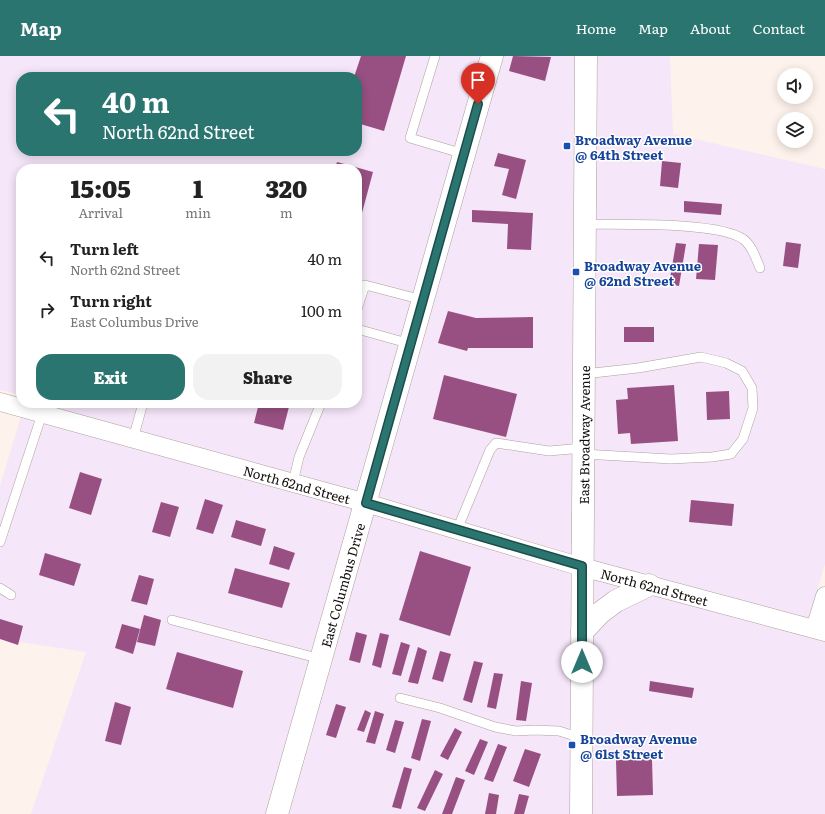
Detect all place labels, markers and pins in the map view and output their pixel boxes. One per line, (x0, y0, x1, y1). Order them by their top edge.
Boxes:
pin (461, 63, 495, 104)
place label: Broadway Avenue @ 64th Street (575, 130, 692, 164)
marker: Broadway Avenue @ 64th Street (562, 141, 572, 151)
place label: Broadway Avenue @ 62nd Street (584, 256, 701, 290)
marker: Broadway Avenue @ 62nd Street (571, 267, 581, 277)
place label: Broadway Avenue @ 61st Street (580, 729, 697, 763)
marker: Broadway Avenue @ 61st Street (567, 740, 577, 750)

